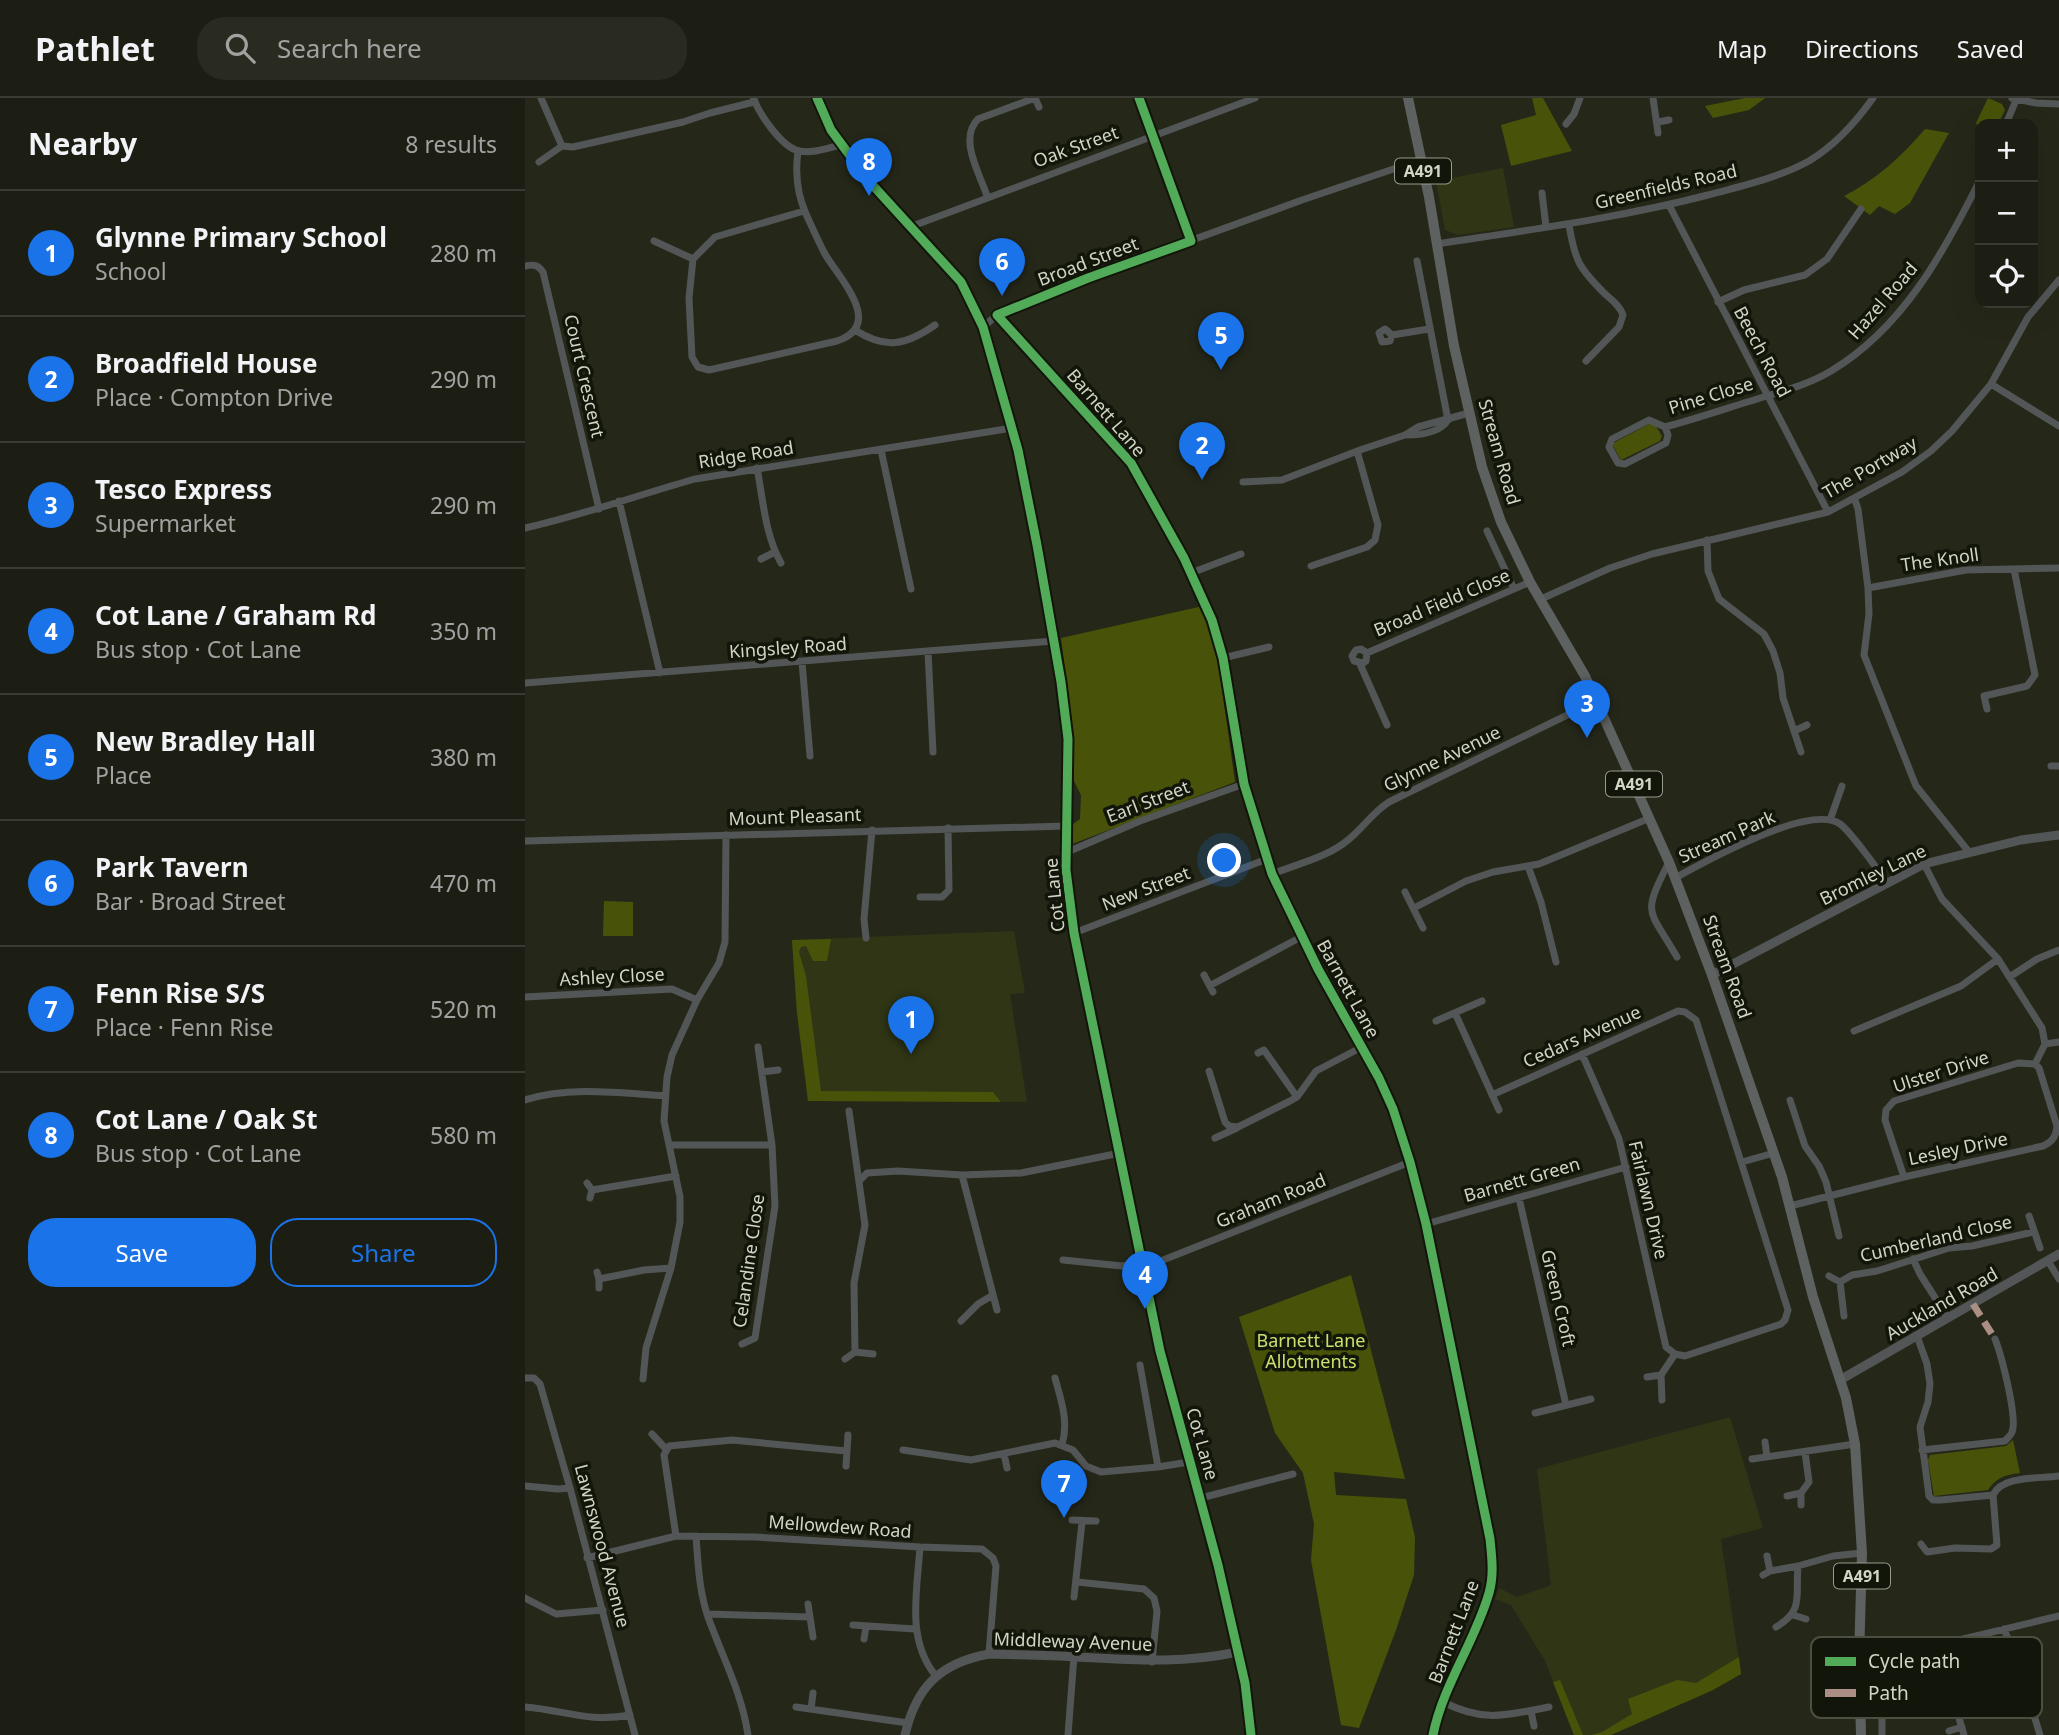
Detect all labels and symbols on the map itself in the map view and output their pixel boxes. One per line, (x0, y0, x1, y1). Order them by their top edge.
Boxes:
street label: Oak Street (1030, 119, 1122, 173)
pin: 8 (846, 138, 892, 196)
road number: A491 (1395, 158, 1451, 184)
street label: Greenfields Road (1592, 158, 1739, 214)
street label: Broad Street (1034, 231, 1142, 291)
pin: 6 (979, 238, 1025, 296)
street label: Hazel Road (1842, 257, 1922, 344)
street label: Beech Road (1729, 302, 1797, 401)
street label: Court Crescent (559, 312, 611, 440)
pin: 5 (1198, 312, 1244, 370)
street label: Barnett Lane (1062, 363, 1152, 461)
street label: Pine Close (1666, 371, 1756, 419)
street label: Stream Road (1473, 396, 1526, 507)
pin: 2 (1179, 422, 1225, 480)
street label: The Portway (1818, 430, 1922, 504)
street label: Ridge Road (697, 435, 795, 473)
street label: The Knoll (1899, 542, 1980, 576)
street label: Broad Field Close (1370, 563, 1513, 642)
street label: Kingsley Road (728, 631, 848, 663)
pin: 3 (1564, 680, 1610, 738)
street label: Glynne Avenue (1379, 719, 1504, 797)
road number: A491 (1606, 772, 1662, 796)
street label: Earl Street (1103, 774, 1193, 828)
street label: Mount Pleasant (728, 802, 862, 830)
street label: Stream Park (1675, 804, 1779, 868)
street label: Bromley Lane (1815, 838, 1930, 910)
your location (1207, 843, 1241, 877)
street label: Cot Lane (1038, 857, 1070, 933)
street label: New Street (1098, 860, 1194, 916)
street label: Stream Road (1698, 912, 1758, 1022)
street label: Barnett Lane (1312, 935, 1386, 1042)
street label: Ashley Close (559, 961, 665, 991)
pin: 1 (888, 996, 934, 1054)
street label: Cedars Avenue (1519, 999, 1644, 1073)
street label: Ulster Drive (1890, 1044, 1992, 1098)
street label: Lesley Drive (1906, 1126, 2010, 1170)
street label: Fairlawn Drive (1624, 1138, 1674, 1261)
street label: Barnett Green (1461, 1151, 1583, 1207)
street label: Graham Road (1212, 1167, 1329, 1233)
street label: Celandine Close (727, 1192, 769, 1329)
street label: Cumberland Close (1857, 1209, 2014, 1267)
street label: Green Croft (1536, 1247, 1582, 1349)
pin: 4 (1122, 1251, 1168, 1309)
street label: Auckland Road (1881, 1261, 2002, 1345)
park label: Barnett Lane Allotments (1257, 1328, 1366, 1373)
street label: Cot Lane (1181, 1405, 1225, 1483)
pin: 7 (1041, 1460, 1087, 1518)
street label: Lawnswood Avenue (570, 1461, 636, 1630)
street label: Mellowdew Road (768, 1509, 912, 1543)
road number: A491 (1834, 1564, 1890, 1588)
street label: Barnett Lane (1422, 1576, 1484, 1687)
street label: Middleway Avenue (993, 1626, 1153, 1656)
legend (1811, 1637, 2042, 1718)
text: Cycle path (1868, 1648, 1960, 1674)
text: Path (1868, 1680, 1909, 1706)

